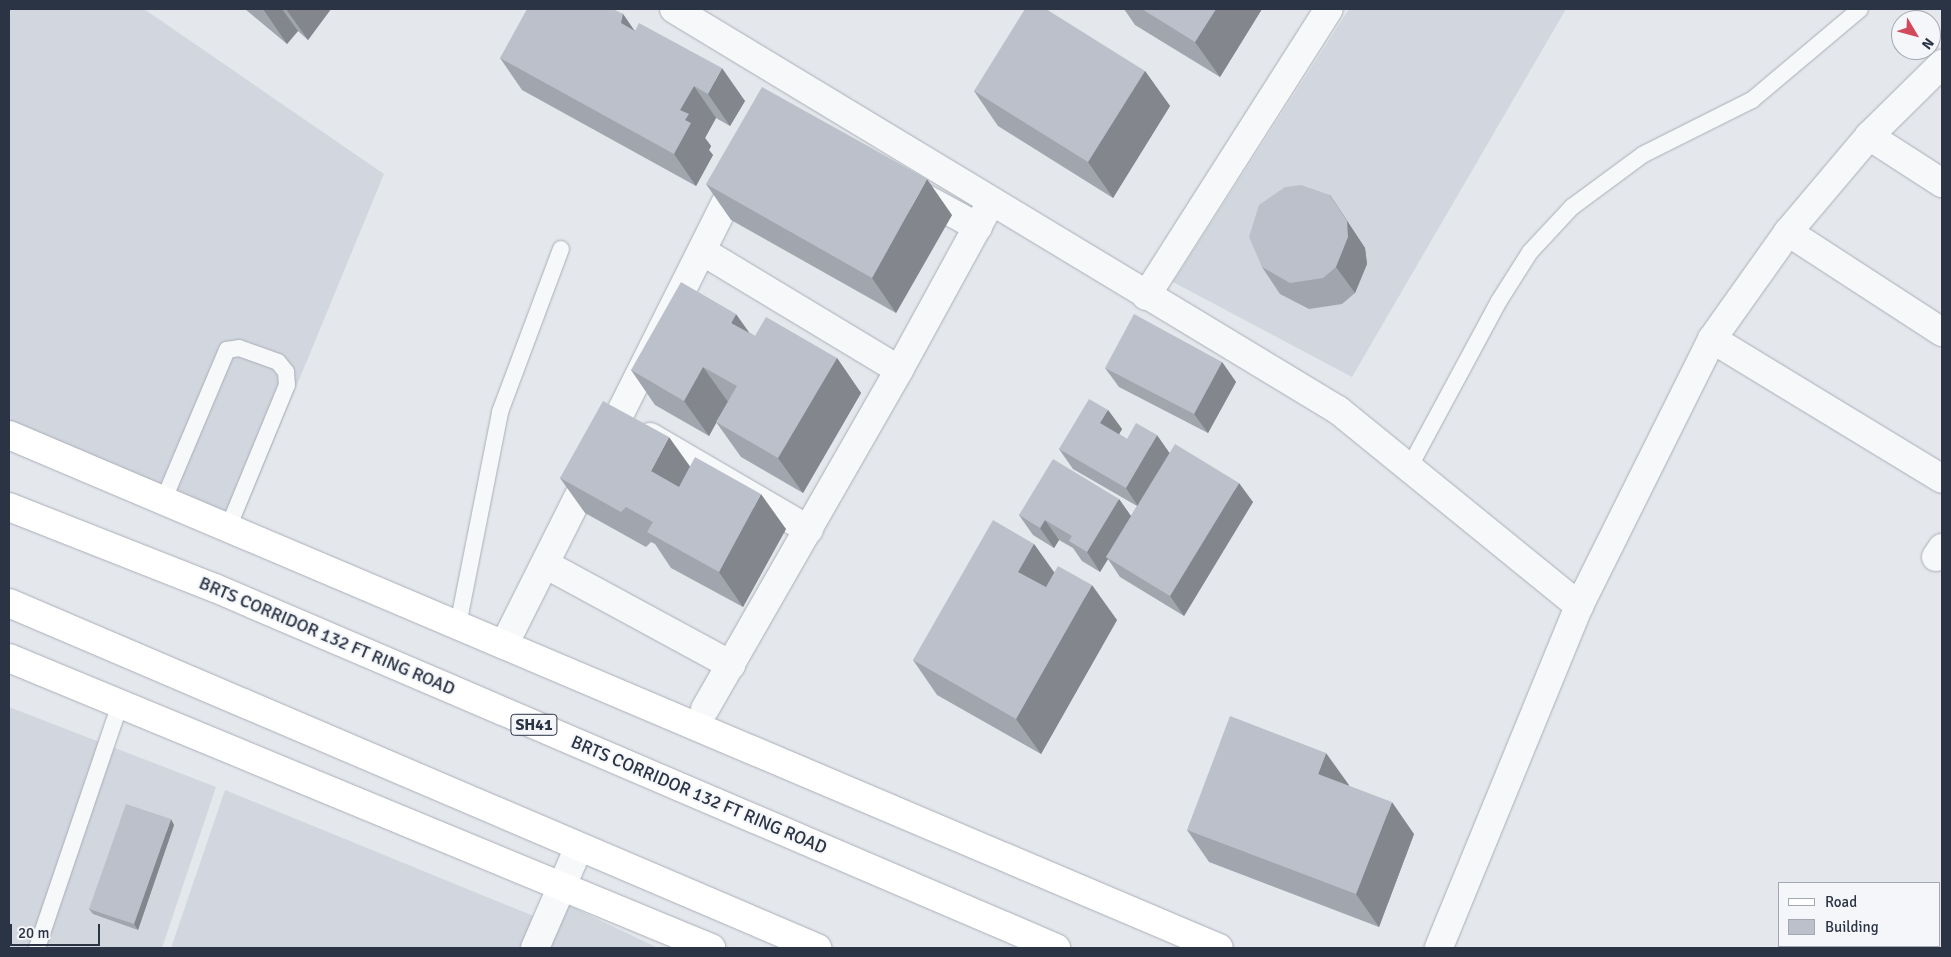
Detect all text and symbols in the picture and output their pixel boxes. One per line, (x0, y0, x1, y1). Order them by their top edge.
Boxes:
north arrow (1891, 10, 1941, 60)
text: N (1918, 35, 1937, 53)
street label: BRTS CORRIDOR 132 FT RING ROAD (196, 572, 458, 700)
road number: SH41 (510, 712, 558, 738)
street label: BRTS CORRIDOR 132 FT RING ROAD (568, 731, 830, 859)
legend (1778, 882, 1941, 947)
text: Road (1825, 893, 1857, 911)
scale bar (12, 914, 102, 946)
text: Building (1825, 918, 1879, 936)
text: 20 m (18, 924, 49, 942)

